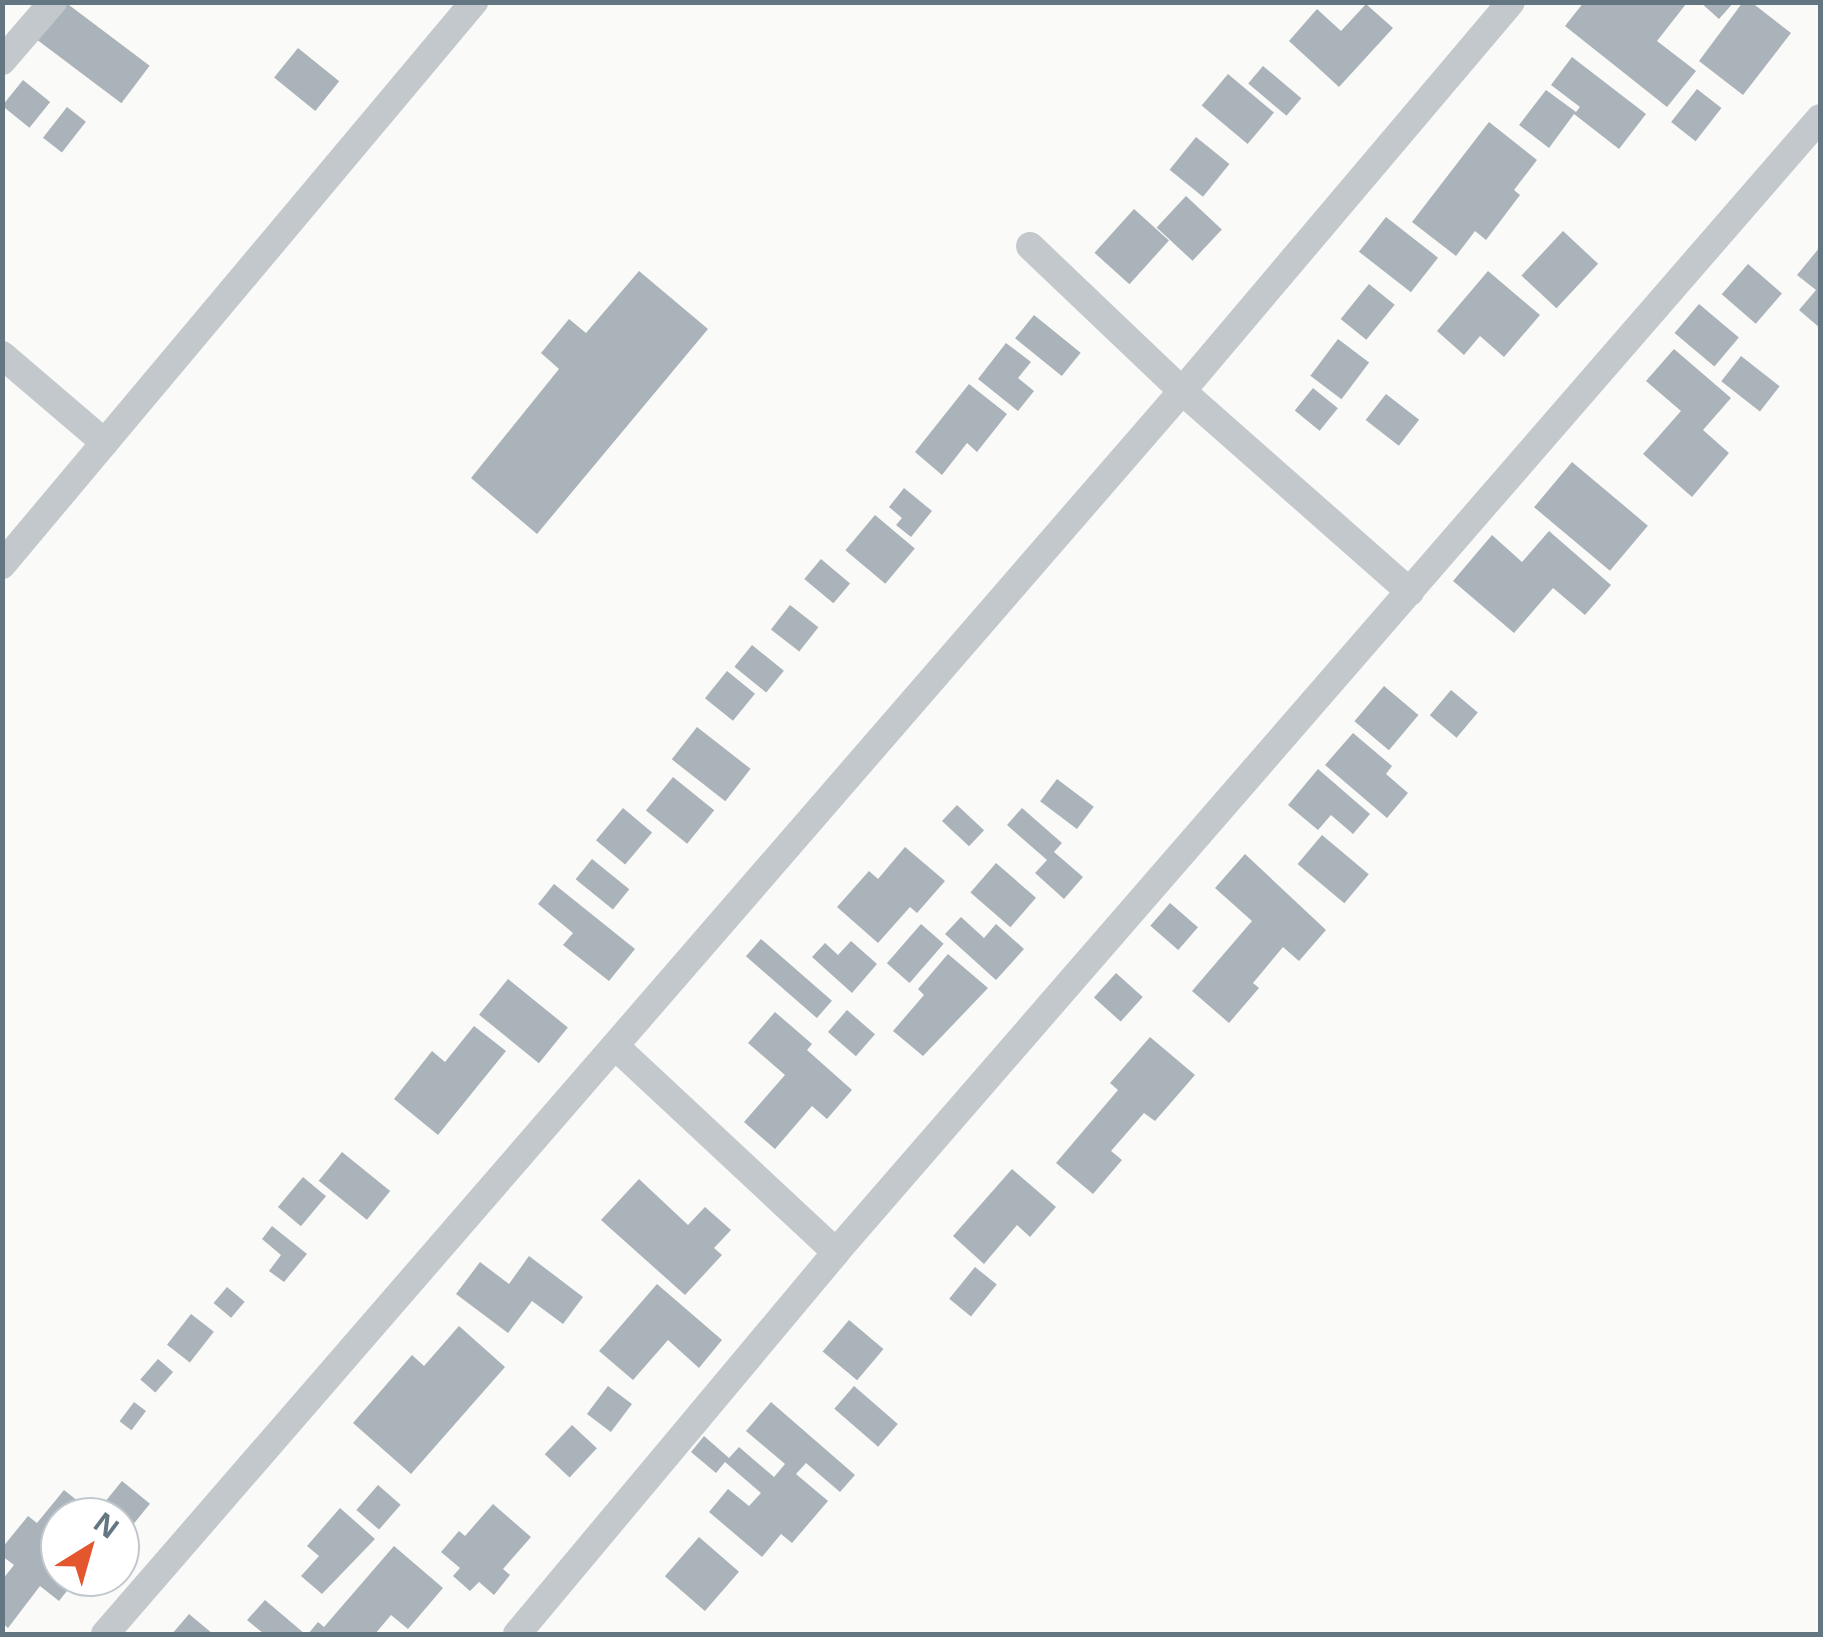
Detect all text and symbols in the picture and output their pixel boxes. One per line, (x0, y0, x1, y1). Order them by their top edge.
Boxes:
north arrow (40, 1497, 140, 1597)
text: N (86, 1503, 127, 1547)

